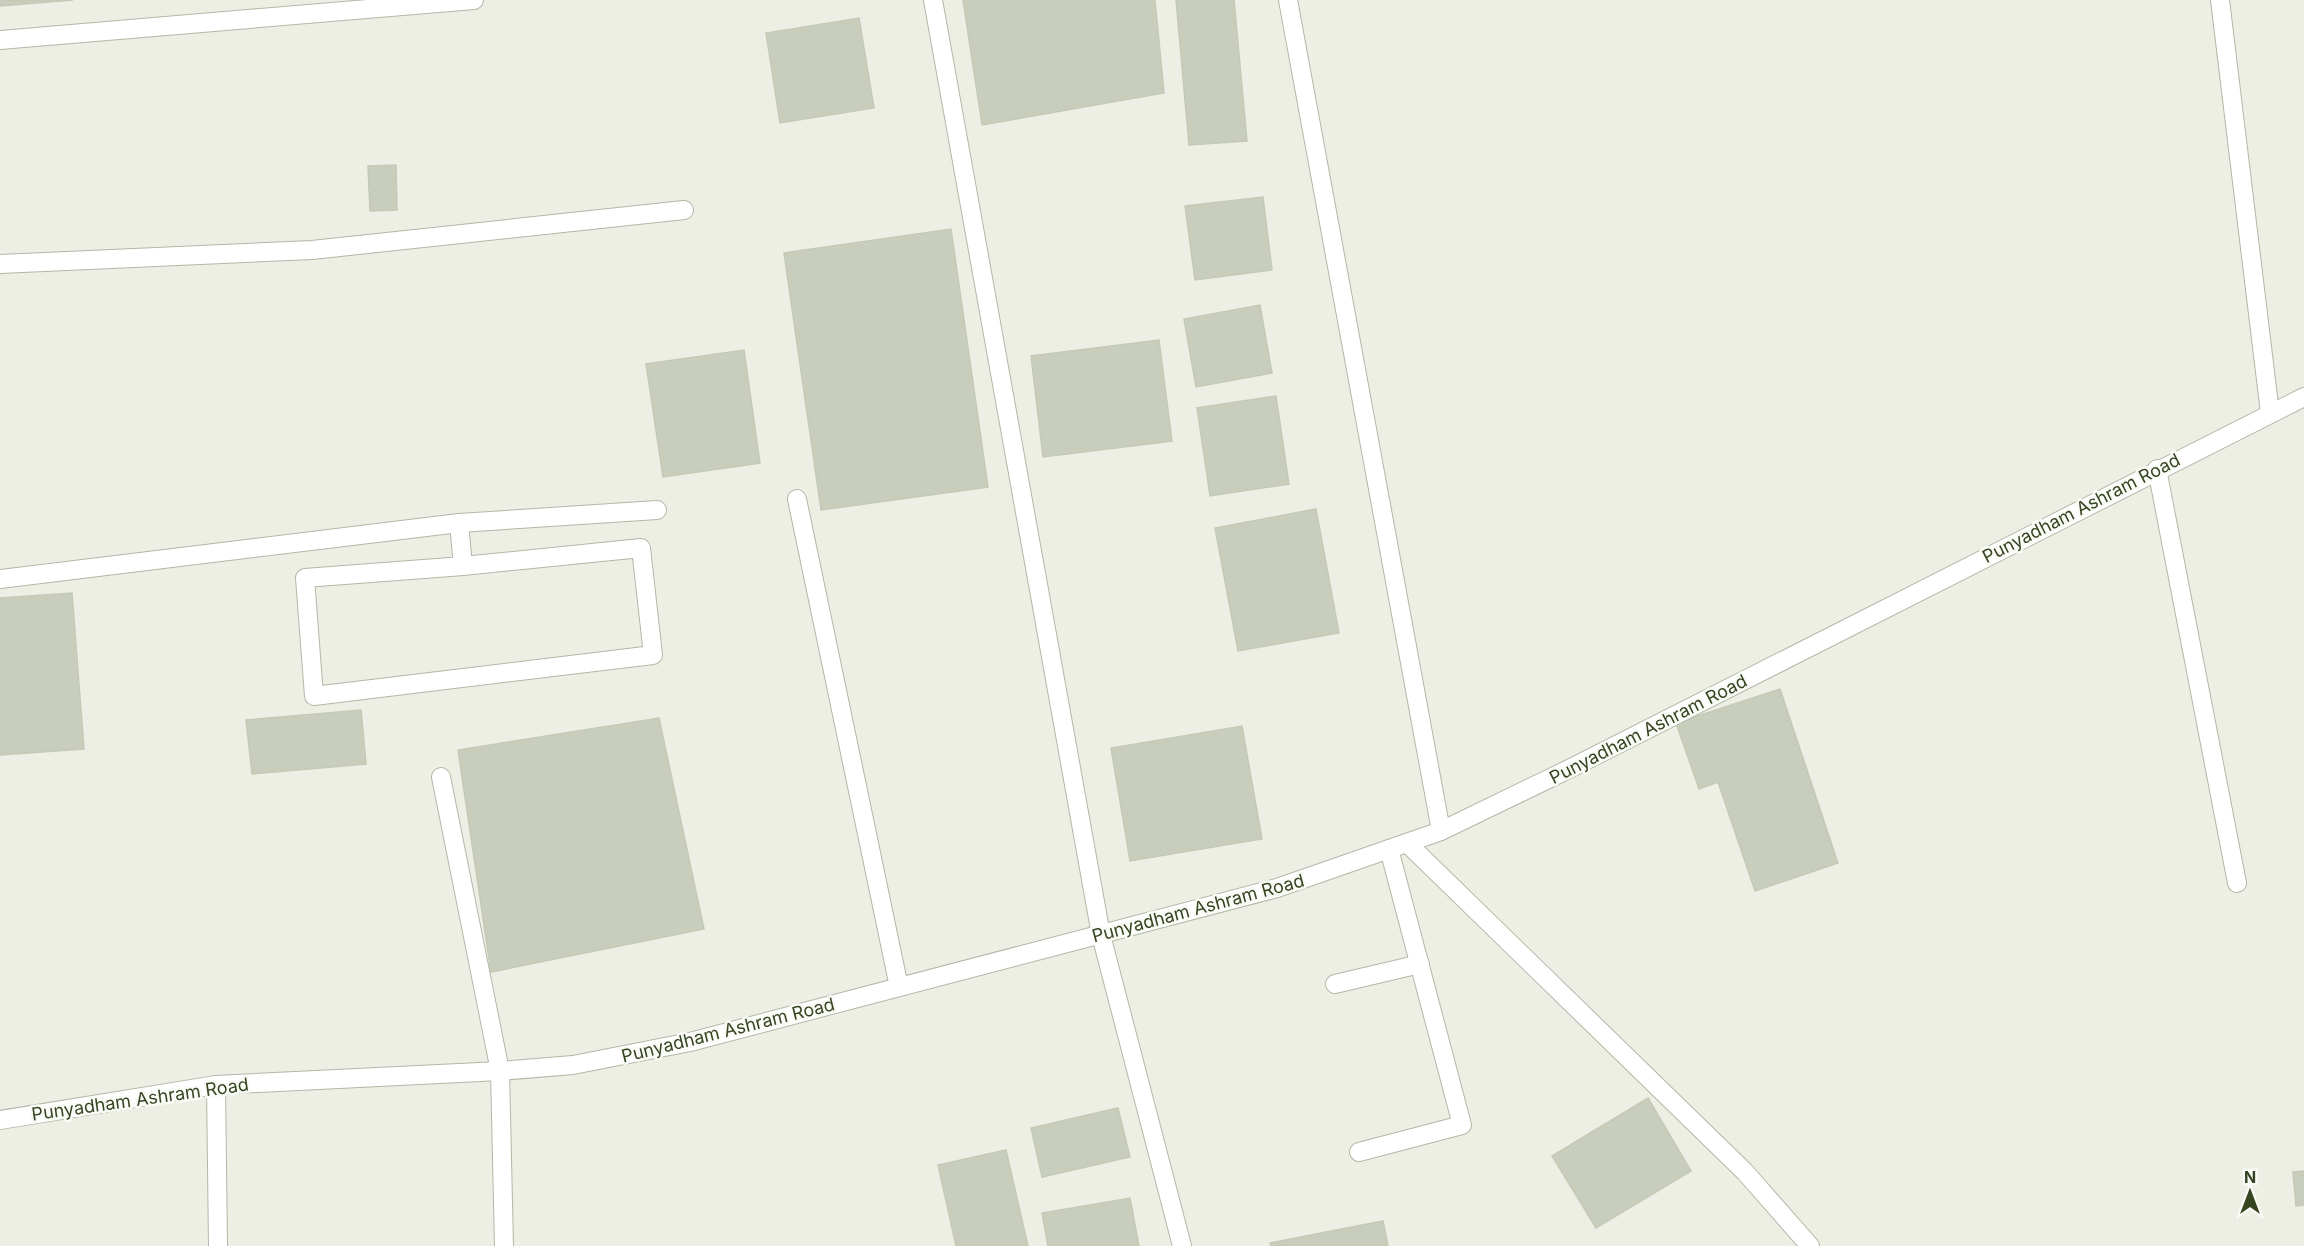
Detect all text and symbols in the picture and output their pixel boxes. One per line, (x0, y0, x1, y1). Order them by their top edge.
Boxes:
street label: Punyadham Ashram Road (1979, 449, 2183, 567)
street label: Punyadham Ashram Road (1546, 670, 1750, 788)
street label: Punyadham Ashram Road (1090, 870, 1306, 946)
street label: Punyadham Ashram Road (619, 993, 837, 1067)
street label: Punyadham Ashram Road (30, 1073, 250, 1125)
north arrow (2220, 1162, 2280, 1222)
text: N (2244, 1167, 2256, 1187)

